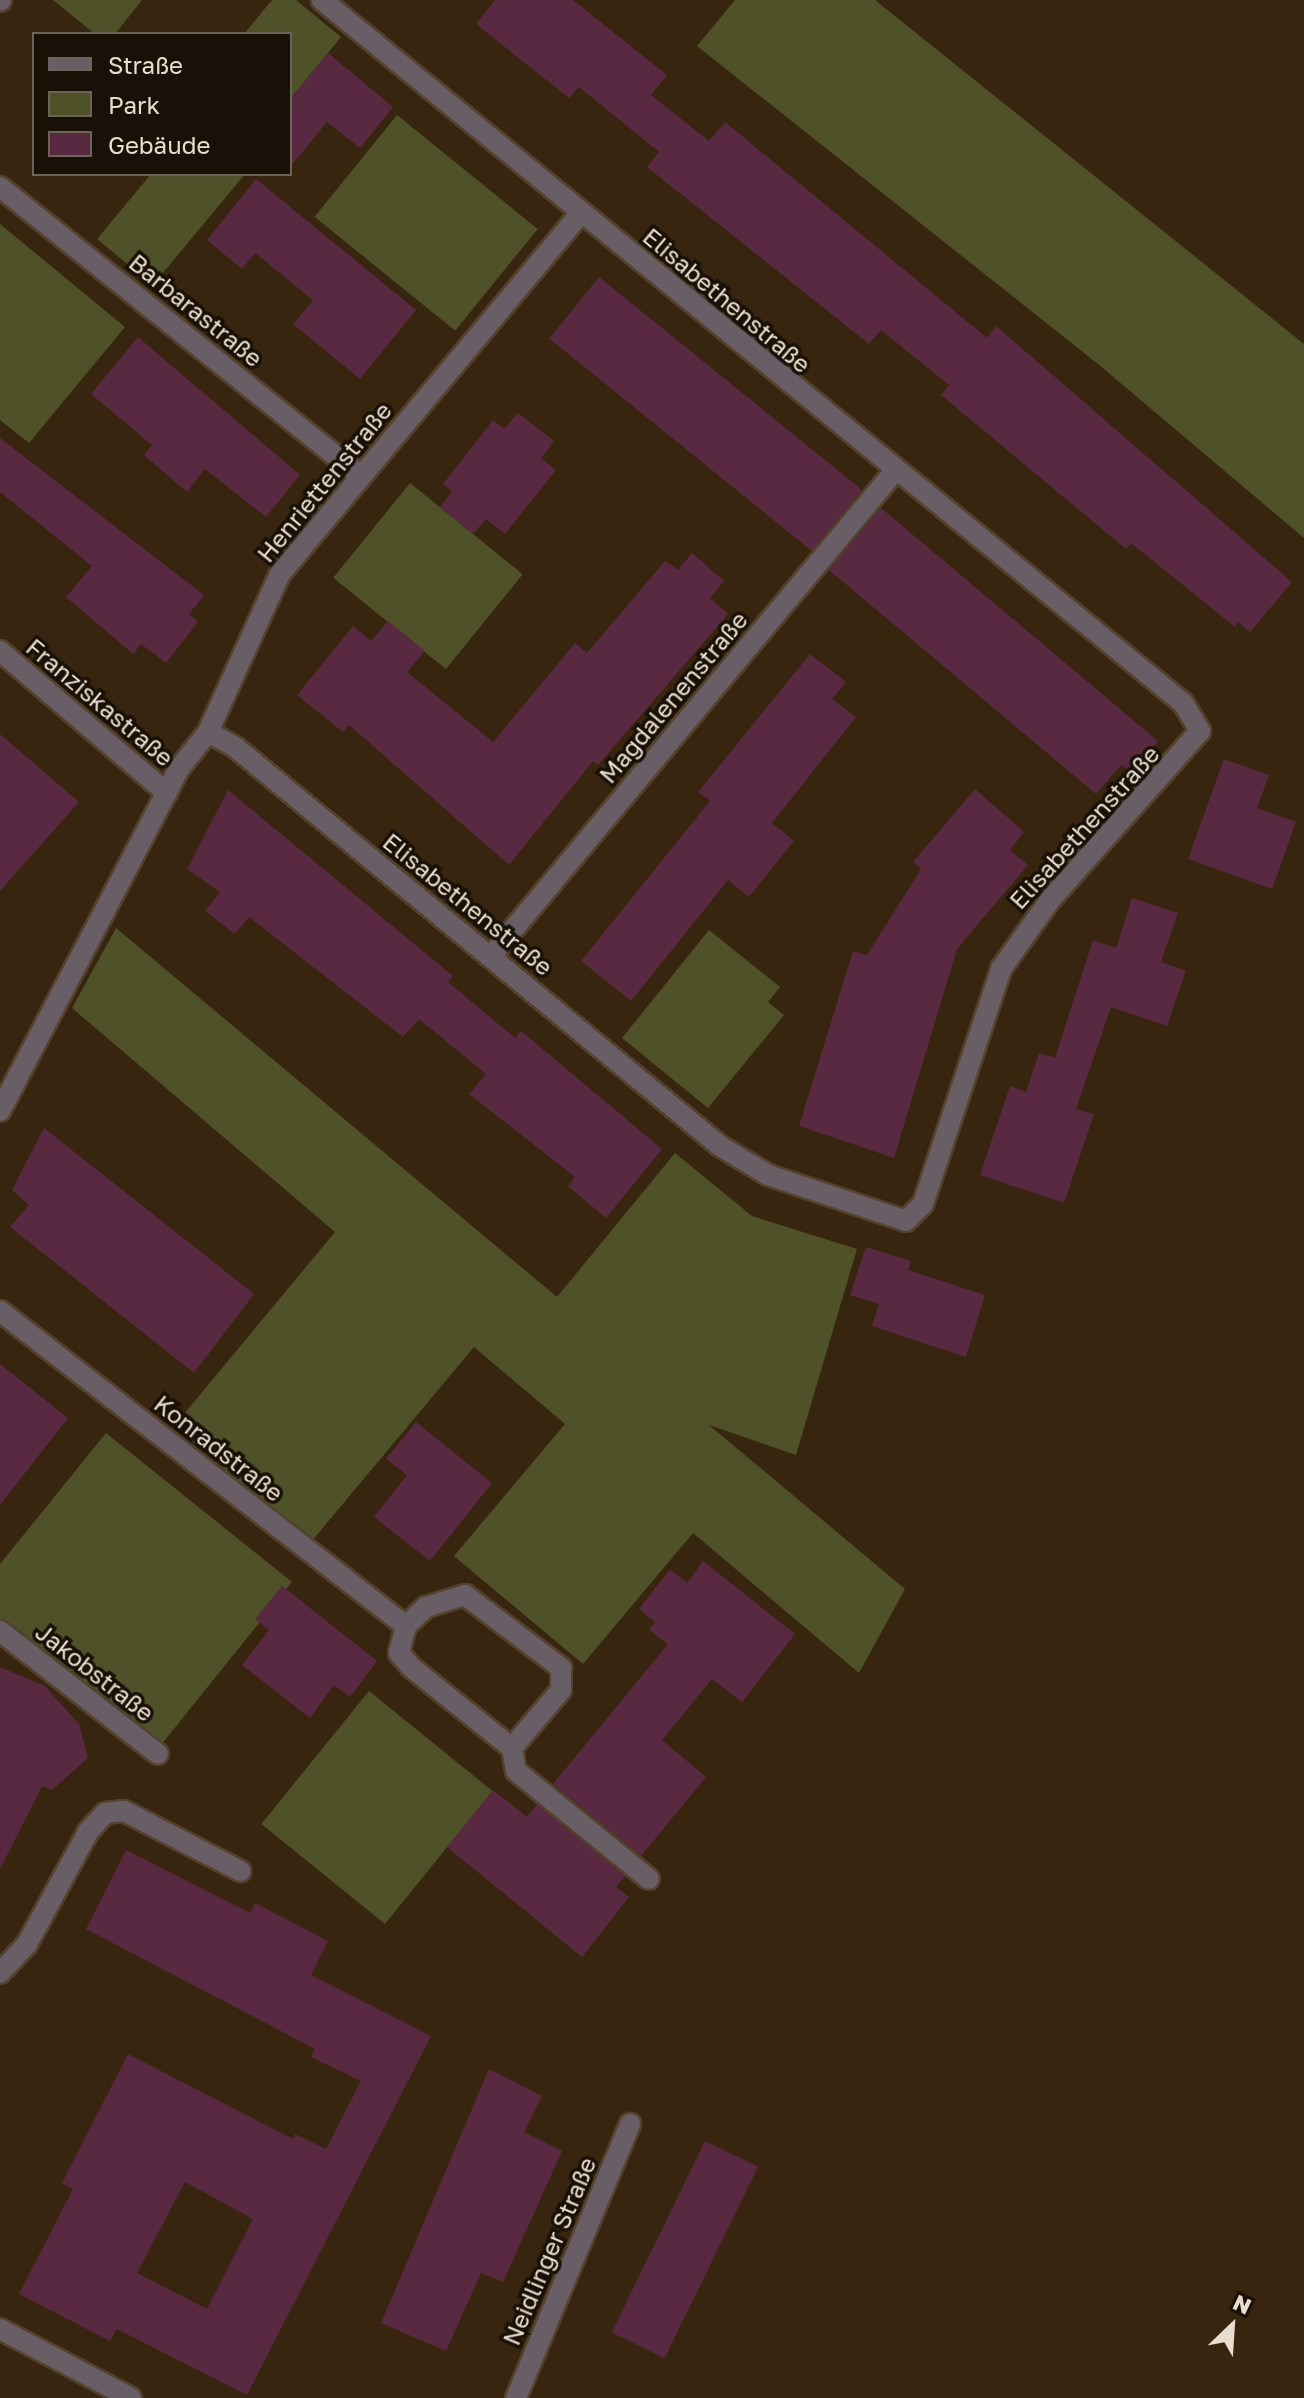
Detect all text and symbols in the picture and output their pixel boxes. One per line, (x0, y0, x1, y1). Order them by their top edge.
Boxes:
legend (32, 32, 292, 176)
text: Straße (108, 50, 183, 79)
text: Park (108, 90, 160, 119)
text: Gebäude (108, 130, 210, 159)
street label: Elisabethenstraße (637, 222, 817, 378)
street label: Barbarastraße (124, 248, 268, 372)
street label: Henriettenstraße (251, 396, 397, 568)
street label: Magdalenenstraße (593, 605, 753, 789)
street label: Franziskastraße (21, 632, 179, 772)
street label: Elisabethenstraße (1003, 739, 1165, 915)
street label: Elisabethenstraße (377, 827, 559, 981)
street label: Konradstraße (149, 1389, 289, 1507)
street label: Jakobstraße (30, 1617, 160, 1727)
street label: Neidlinger Straße (496, 2153, 602, 2349)
north arrow (1192, 2286, 1272, 2366)
text: N (1229, 2288, 1256, 2320)

